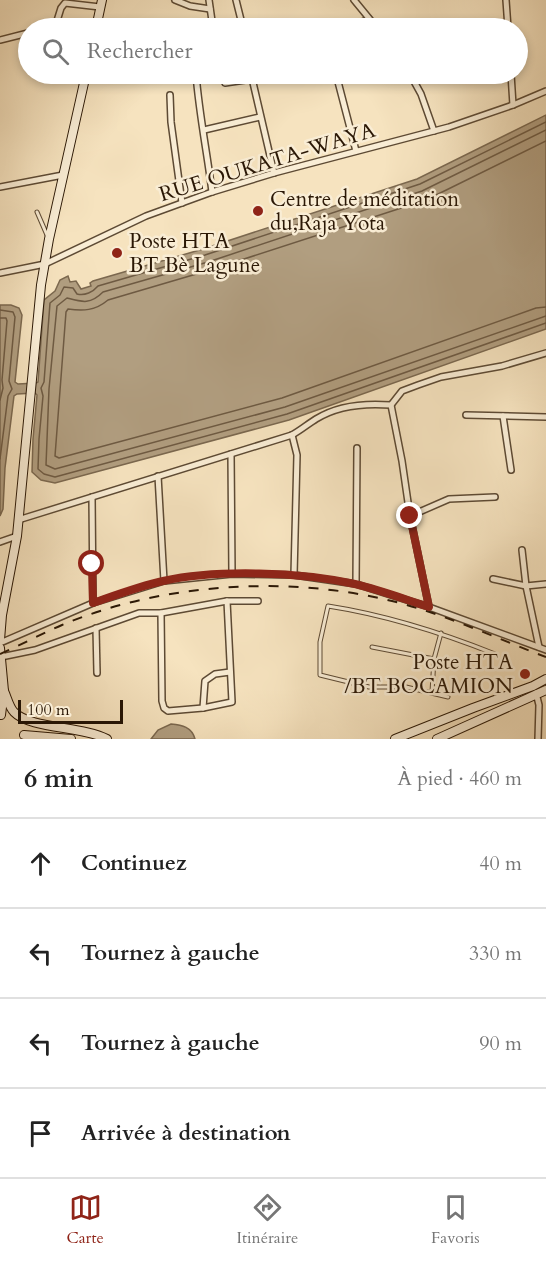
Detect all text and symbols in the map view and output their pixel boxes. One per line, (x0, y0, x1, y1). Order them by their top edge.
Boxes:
search box (18, 18, 528, 84)
icon: search (39, 35, 72, 68)
text: Rechercher (87, 36, 192, 66)
street label: RUE OUKATA-WAYA (156, 116, 379, 209)
place label: Centre de méditation du,Raja Yota (270, 185, 459, 238)
marker: Centre de méditation du,Raja Yota (251, 204, 265, 218)
place label: Poste HTA BT Bè Lagune (129, 227, 260, 280)
marker: Poste HTA BT Bè Lagune (110, 246, 124, 260)
route end (396, 502, 422, 528)
route start (78, 550, 104, 576)
place label: Poste HTA /BT BOCAMION (344, 648, 513, 701)
marker: Poste HTA /BT BOCAMION (518, 667, 532, 681)
scale bar (18, 697, 123, 724)
text: 100 m (27, 699, 69, 721)
text: 6 min (24, 761, 93, 796)
text: À pied · 460 m (398, 765, 522, 792)
icon: ahead (24, 847, 57, 880)
text: Continuez (81, 848, 187, 878)
text: 40 m (479, 850, 522, 877)
icon: left (24, 937, 57, 970)
text: Tournez à gauche (81, 938, 260, 968)
text: 330 m (469, 940, 522, 967)
icon: left (24, 1027, 57, 1060)
text: Tournez à gauche (81, 1028, 260, 1058)
text: 90 m (479, 1030, 522, 1057)
icon: arrive (24, 1117, 57, 1150)
text: Arrivée à destination (81, 1118, 291, 1148)
tab: Carte (66, 1191, 104, 1249)
tab: Itinéraire (237, 1191, 298, 1249)
tab: Favoris (431, 1191, 480, 1249)

